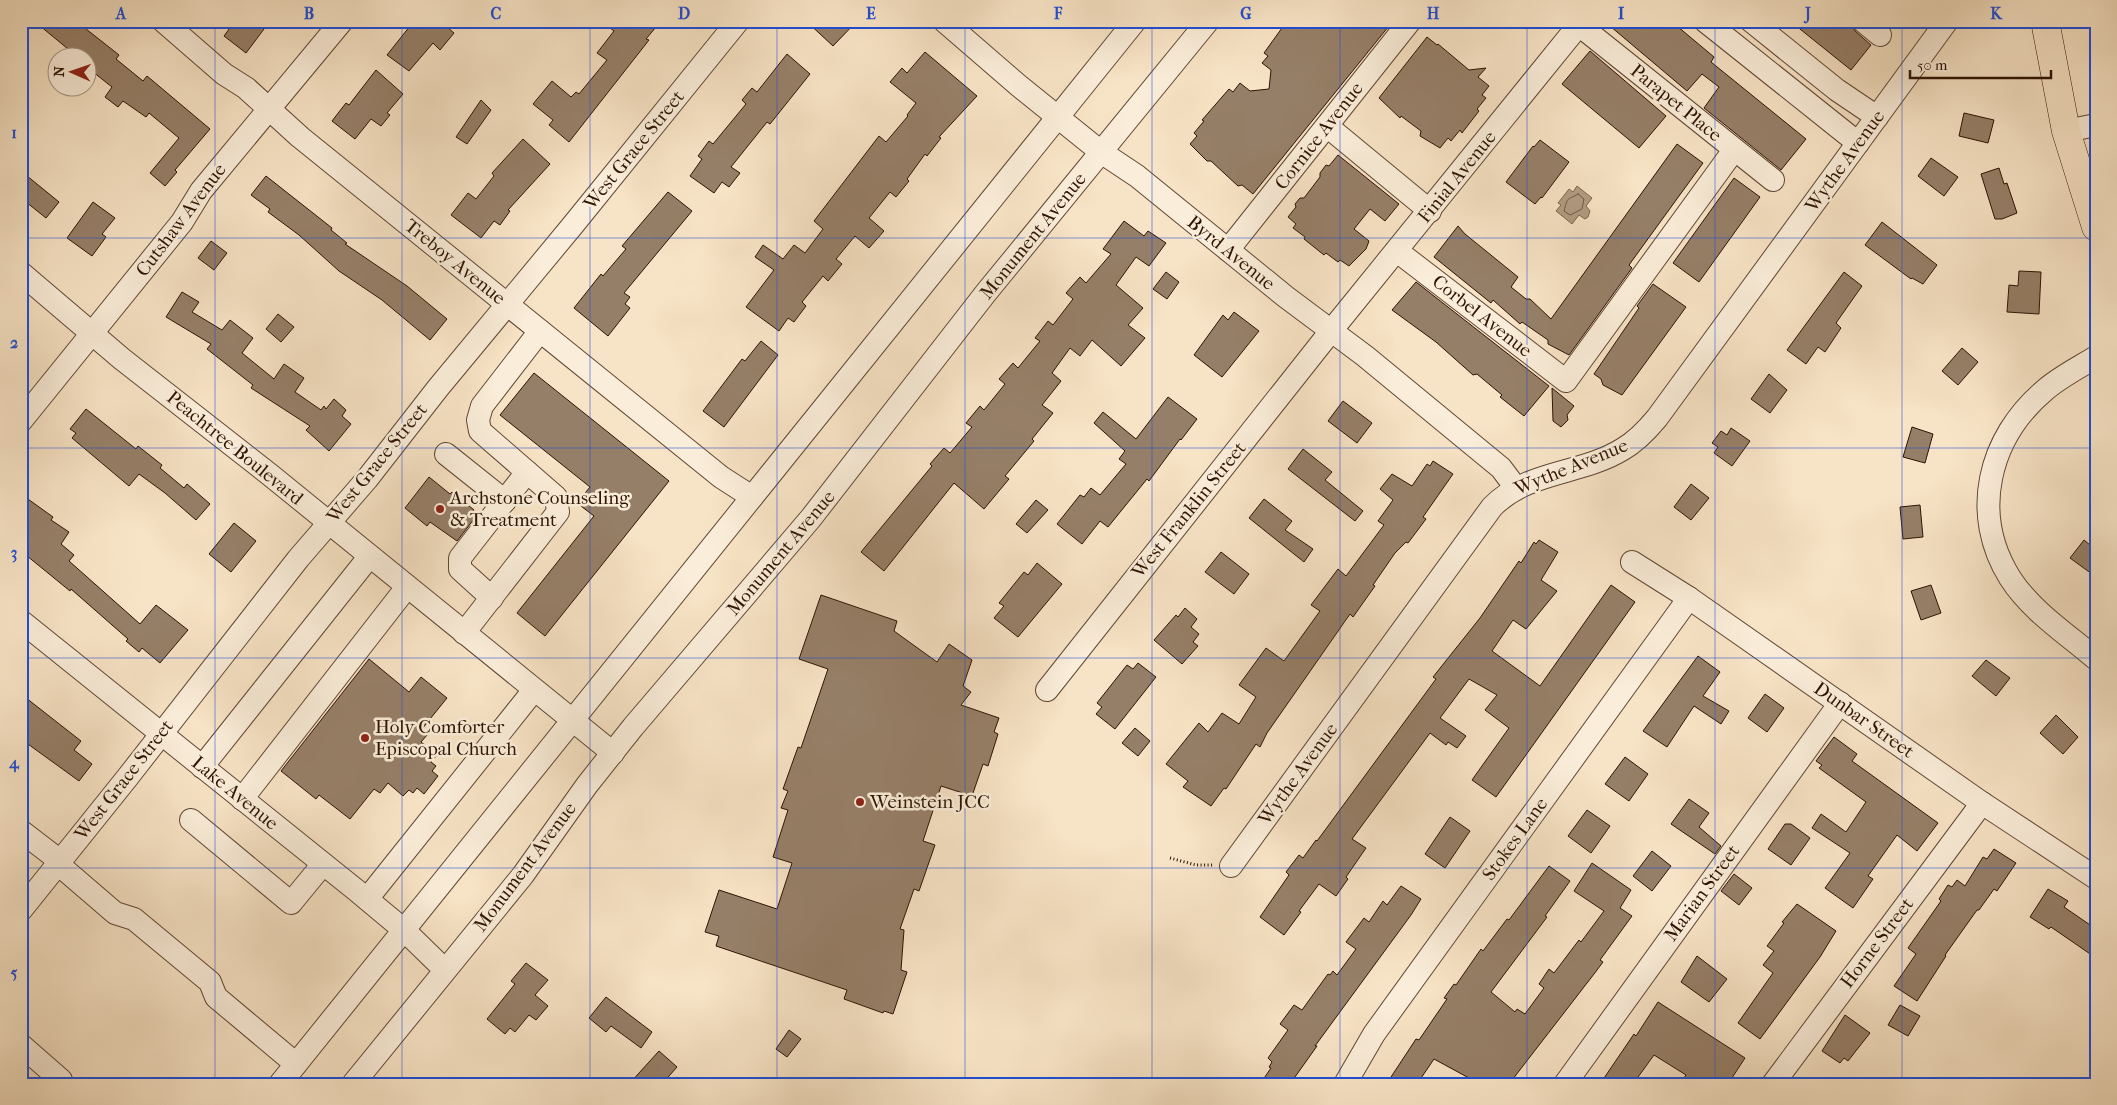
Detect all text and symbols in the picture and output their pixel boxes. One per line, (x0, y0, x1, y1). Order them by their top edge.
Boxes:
text: A (115, 4, 127, 23)
text: B (304, 4, 314, 23)
text: C (491, 4, 502, 23)
text: D (678, 4, 690, 23)
text: E (866, 4, 876, 23)
text: F (1053, 4, 1063, 23)
text: G (1240, 4, 1252, 23)
text: H (1427, 4, 1440, 23)
text: I (1618, 4, 1625, 23)
text: J (1803, 4, 1811, 24)
text: K (1990, 4, 2003, 23)
north arrow (48, 48, 98, 98)
scale bar (1910, 48, 2051, 80)
text: 50 m (1917, 56, 1948, 74)
street label: Parapet Place (1626, 60, 1726, 146)
text: N (51, 66, 68, 77)
street label: Cornice Avenue (1270, 78, 1368, 194)
street label: West Grace Street (579, 86, 689, 215)
street label: Wythe Avenue (1800, 106, 1889, 217)
text: 1 (11, 123, 17, 142)
street label: Finial Avenue (1413, 127, 1501, 227)
street label: Cutshaw Avenue (131, 159, 231, 281)
street label: Monument Avenue (975, 168, 1091, 304)
street label: Byrd Avenue (1183, 211, 1279, 295)
street label: Treboy Avenue (400, 215, 510, 309)
street label: Corbel Avenue (1428, 270, 1536, 362)
text: 2 (10, 333, 18, 352)
street label: Peachtree Boulevard (162, 386, 308, 510)
street label: West Grace Street (322, 399, 432, 528)
street label: Wythe Avenue (1510, 434, 1631, 500)
street label: West Franklin Street (1127, 437, 1251, 583)
street label: Monument Avenue (722, 486, 840, 620)
place label: Archstone Counseling & Treatment (449, 487, 630, 531)
marker: Archstone Counseling & Treatment (434, 503, 446, 515)
text: 3 (11, 543, 17, 563)
street label: Dunbar Street (1810, 677, 1918, 763)
street label: West Grace Street (69, 715, 178, 845)
place label: Holy Comforter Episcopal Church (375, 716, 517, 760)
street label: Wythe Avenue (1253, 719, 1342, 830)
marker: Holy Comforter Episcopal Church (359, 732, 371, 744)
street label: Lake Avenue (187, 752, 283, 834)
text: 4 (8, 753, 20, 773)
place label: Weinstein JCC (869, 791, 990, 813)
street label: Stokes Lane (1478, 793, 1552, 885)
marker: Weinstein JCC (854, 796, 866, 808)
street label: Monument Avenue (469, 798, 581, 936)
street label: Marian Street (1660, 840, 1744, 946)
street label: Horne Street (1836, 894, 1918, 992)
text: 5 (11, 963, 18, 982)

